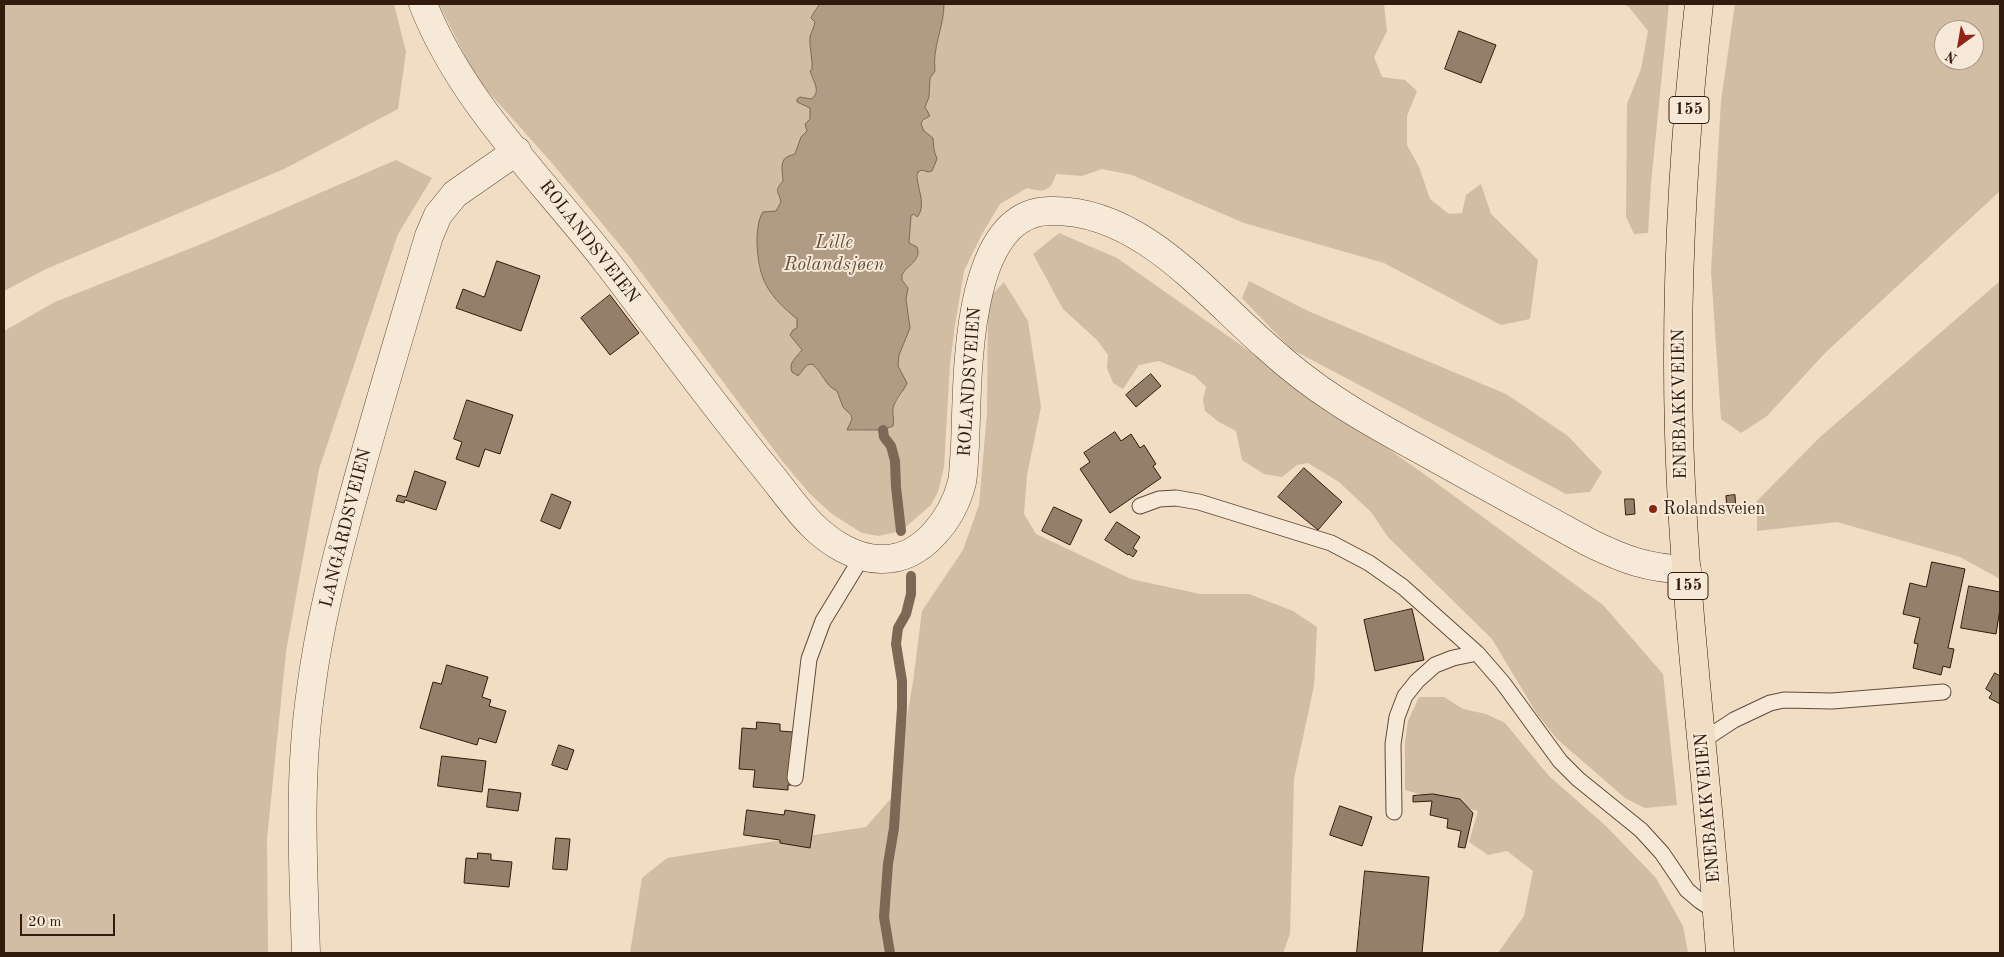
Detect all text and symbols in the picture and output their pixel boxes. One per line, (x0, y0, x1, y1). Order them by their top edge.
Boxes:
north arrow (1934, 20, 1984, 70)
text: N (1943, 48, 1960, 66)
road number: 155 (1669, 96, 1709, 124)
street label: ROLANDSVEIEN (534, 176, 644, 308)
water label: Lille Rolandsjøen (784, 232, 884, 276)
street label: ROLANDSVEIEN (954, 306, 986, 458)
street label: ENEBAKKVEIEN (1668, 328, 1692, 480)
street label: LANGÅRDSVEIEN (316, 446, 376, 610)
place label: Rolandsveien (1663, 498, 1765, 520)
marker: Rolandsveien (1647, 503, 1659, 515)
road number: 155 (1668, 572, 1708, 600)
street label: ENEBAKKVEIEN (1691, 732, 1725, 884)
scale bar (22, 904, 118, 936)
text: 20 m (28, 915, 62, 930)

